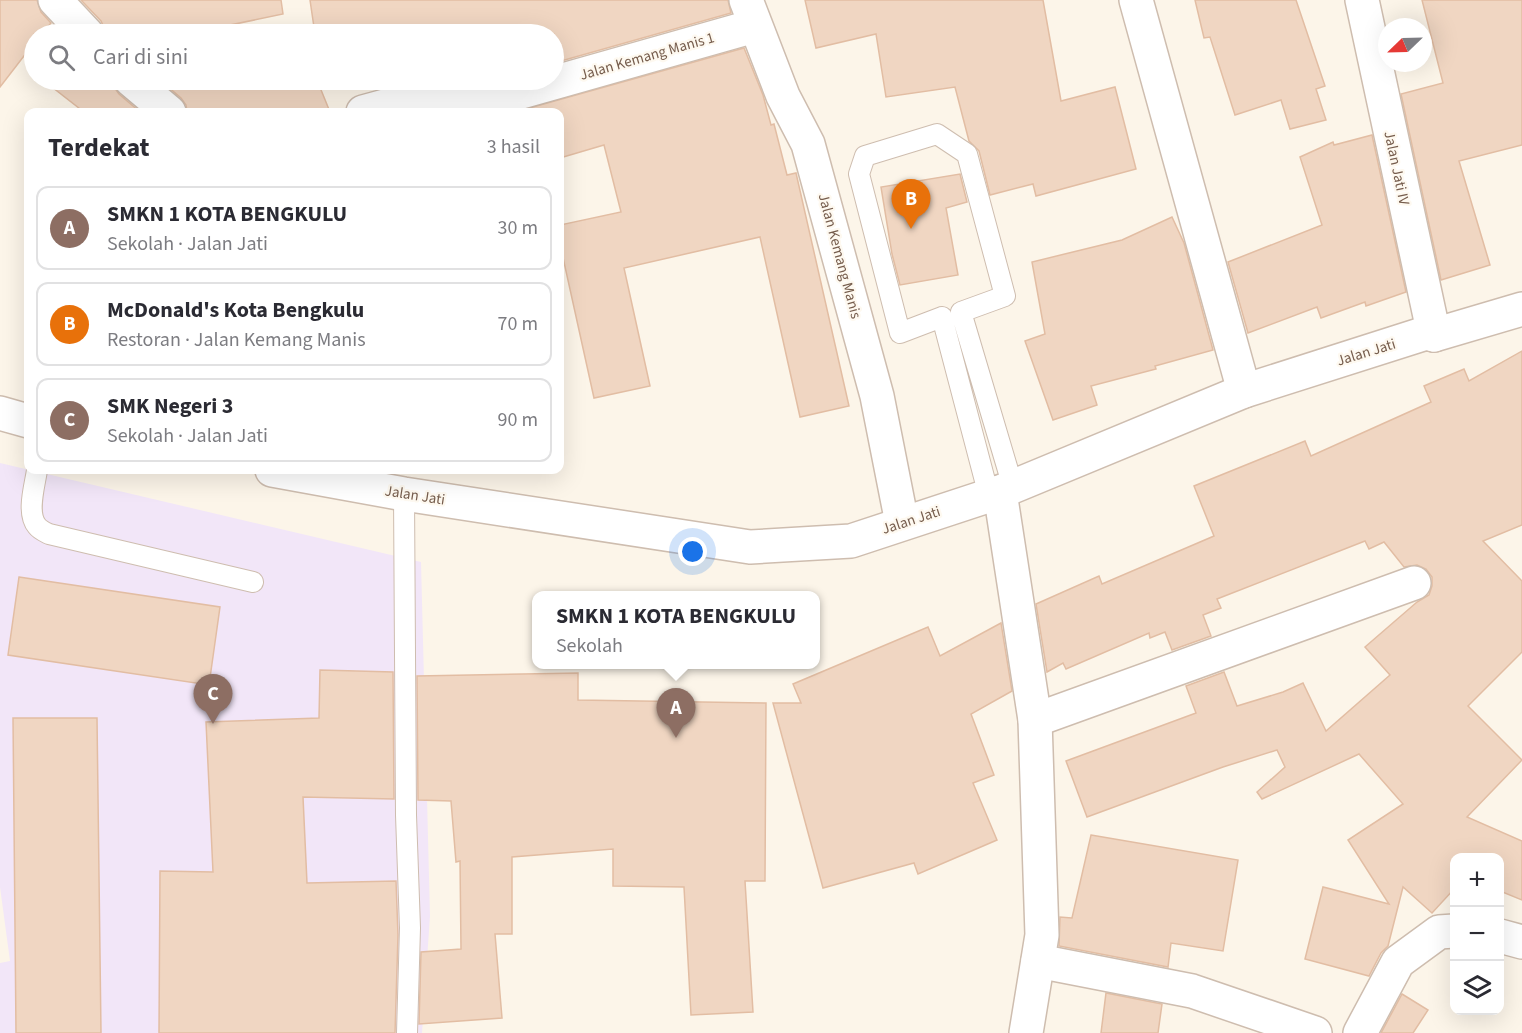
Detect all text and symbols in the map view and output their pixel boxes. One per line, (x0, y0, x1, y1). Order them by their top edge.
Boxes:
north arrow (1378, 18, 1432, 72)
search box (24, 24, 564, 90)
street label: Jalan Kemang Manis 1 (577, 27, 717, 86)
icon: search (45, 41, 78, 74)
text: Cari di sini (93, 41, 188, 73)
text: Terdekat (48, 129, 150, 166)
street label: Jalan Jati IV (1378, 129, 1415, 207)
text: 3 hasil (487, 133, 540, 161)
pin: B (892, 180, 930, 229)
street label: Jalan Kemang Manis (813, 191, 866, 321)
text: SMKN 1 KOTA BENGKULU (107, 198, 347, 230)
text: A (64, 214, 75, 242)
text: 30 m (498, 214, 538, 242)
text: Sekolah · Jalan Jati (107, 230, 268, 258)
text: McDonald's Kota Bengkulu (107, 294, 364, 326)
text: B (63, 310, 76, 338)
text: 70 m (498, 310, 538, 338)
text: Restoran · Jalan Kemang Manis (107, 326, 366, 354)
street label: Jalan Jati (1334, 334, 1398, 371)
text: SMK Negeri 3 (107, 390, 233, 422)
text: C (64, 406, 75, 434)
text: 90 m (498, 406, 538, 434)
text: Sekolah · Jalan Jati (107, 422, 268, 450)
street label: Jalan Jati (383, 480, 447, 511)
street label: Jalan Jati (879, 501, 943, 540)
your location (678, 537, 707, 566)
popup (532, 591, 820, 669)
text: SMKN 1 KOTA BENGKULU (556, 600, 796, 632)
text: Sekolah (556, 632, 623, 660)
pin: C (194, 674, 232, 724)
pin: A (656, 688, 696, 738)
map controls (1450, 853, 1504, 1015)
button: + (1450, 853, 1504, 907)
button: − (1450, 907, 1504, 961)
button: layers (1450, 961, 1504, 1015)

